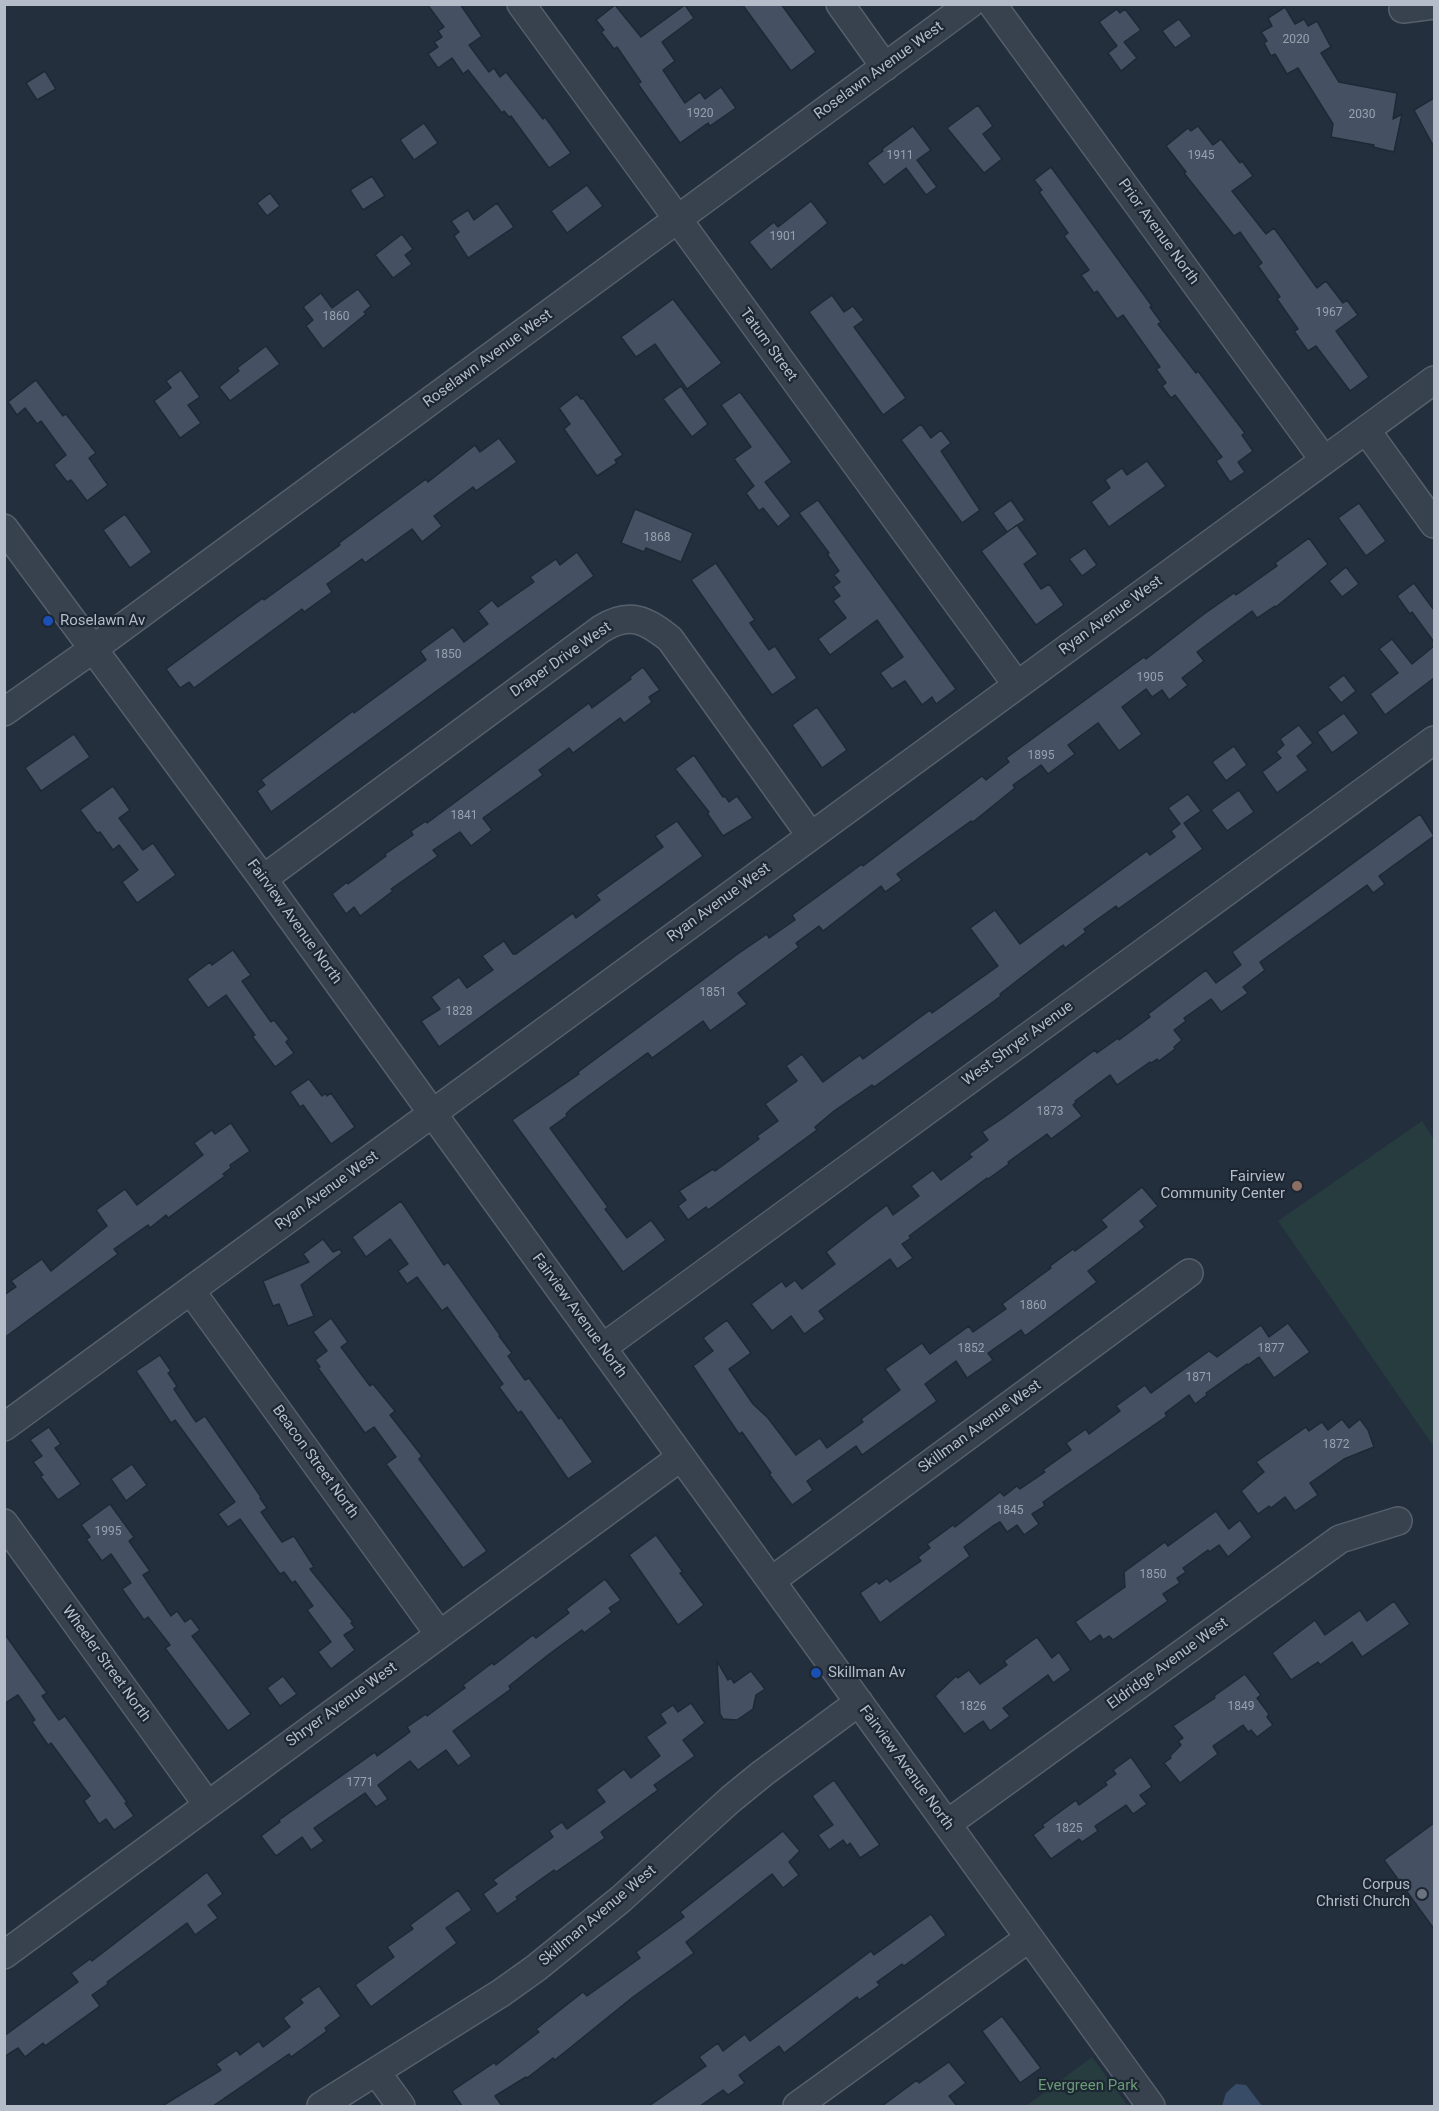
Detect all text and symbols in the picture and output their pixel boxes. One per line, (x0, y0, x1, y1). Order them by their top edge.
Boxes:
street label: Roselawn Avenue West (811, 18, 947, 124)
house number: 2020 (1283, 33, 1309, 47)
house number: 1920 (687, 107, 713, 121)
house number: 2030 (1349, 108, 1375, 122)
house number: 1911 (887, 149, 913, 163)
house number: 1945 (1188, 149, 1214, 163)
street label: Prior Avenue North (1114, 176, 1202, 288)
house number: 1901 (770, 230, 796, 244)
street label: Tatum Street (735, 305, 801, 385)
street label: Roselawn Avenue West (420, 306, 556, 412)
house number: 1967 (1316, 306, 1342, 320)
house number: 1860 (323, 310, 349, 324)
house number: 1868 (644, 531, 670, 545)
street label: Ryan Avenue West (1056, 573, 1166, 659)
place label: Roselawn Av (60, 612, 145, 630)
marker: Roselawn Av (41, 614, 55, 628)
street label: Draper Drive West (507, 618, 615, 702)
house number: 1850 (435, 648, 461, 662)
house number: 1905 (1137, 671, 1163, 685)
house number: 1895 (1028, 749, 1054, 763)
house number: 1841 (451, 809, 477, 823)
street label: Fairview Avenue North (243, 856, 345, 988)
street label: Ryan Avenue West (664, 860, 774, 946)
house number: 1851 (700, 986, 726, 1000)
street label: West Shryer Avenue (959, 998, 1077, 1090)
house number: 1828 (446, 1005, 472, 1019)
house number: 1873 (1037, 1105, 1063, 1119)
street label: Ryan Avenue West (272, 1148, 382, 1234)
place label: Fairview Community Center (1161, 1168, 1285, 1203)
marker: Fairview Community Center (1290, 1179, 1304, 1193)
street label: Fairview Avenue North (528, 1250, 630, 1382)
house number: 1860 (1020, 1299, 1046, 1313)
house number: 1852 (958, 1342, 984, 1356)
house number: 1877 (1258, 1342, 1284, 1356)
house number: 1871 (1186, 1371, 1212, 1385)
street label: Skillman Avenue West (915, 1376, 1045, 1478)
street label: Beacon Street North (268, 1402, 362, 1522)
house number: 1872 (1323, 1438, 1349, 1452)
house number: 1845 (997, 1504, 1023, 1518)
house number: 1995 (95, 1525, 121, 1539)
house number: 1850 (1140, 1568, 1166, 1582)
street label: Wheeler Street North (58, 1602, 154, 1726)
street label: Eldridge Avenue West (1104, 1614, 1232, 1714)
street label: Shryer Avenue West (283, 1659, 401, 1751)
place label: Skillman Av (828, 1664, 905, 1682)
marker: Skillman Av (809, 1666, 823, 1680)
house number: 1826 (960, 1700, 986, 1714)
house number: 1849 (1228, 1700, 1254, 1714)
street label: Fairview Avenue North (855, 1702, 957, 1834)
house number: 1771 (347, 1776, 373, 1790)
house number: 1825 (1056, 1822, 1082, 1836)
street label: Skillman Avenue West (536, 1862, 660, 1970)
place label: Corpus Christi Church (1316, 1876, 1410, 1911)
marker: Corpus Christi Church (1415, 1887, 1429, 1901)
park label: Evergreen Park (1038, 2077, 1138, 2095)

